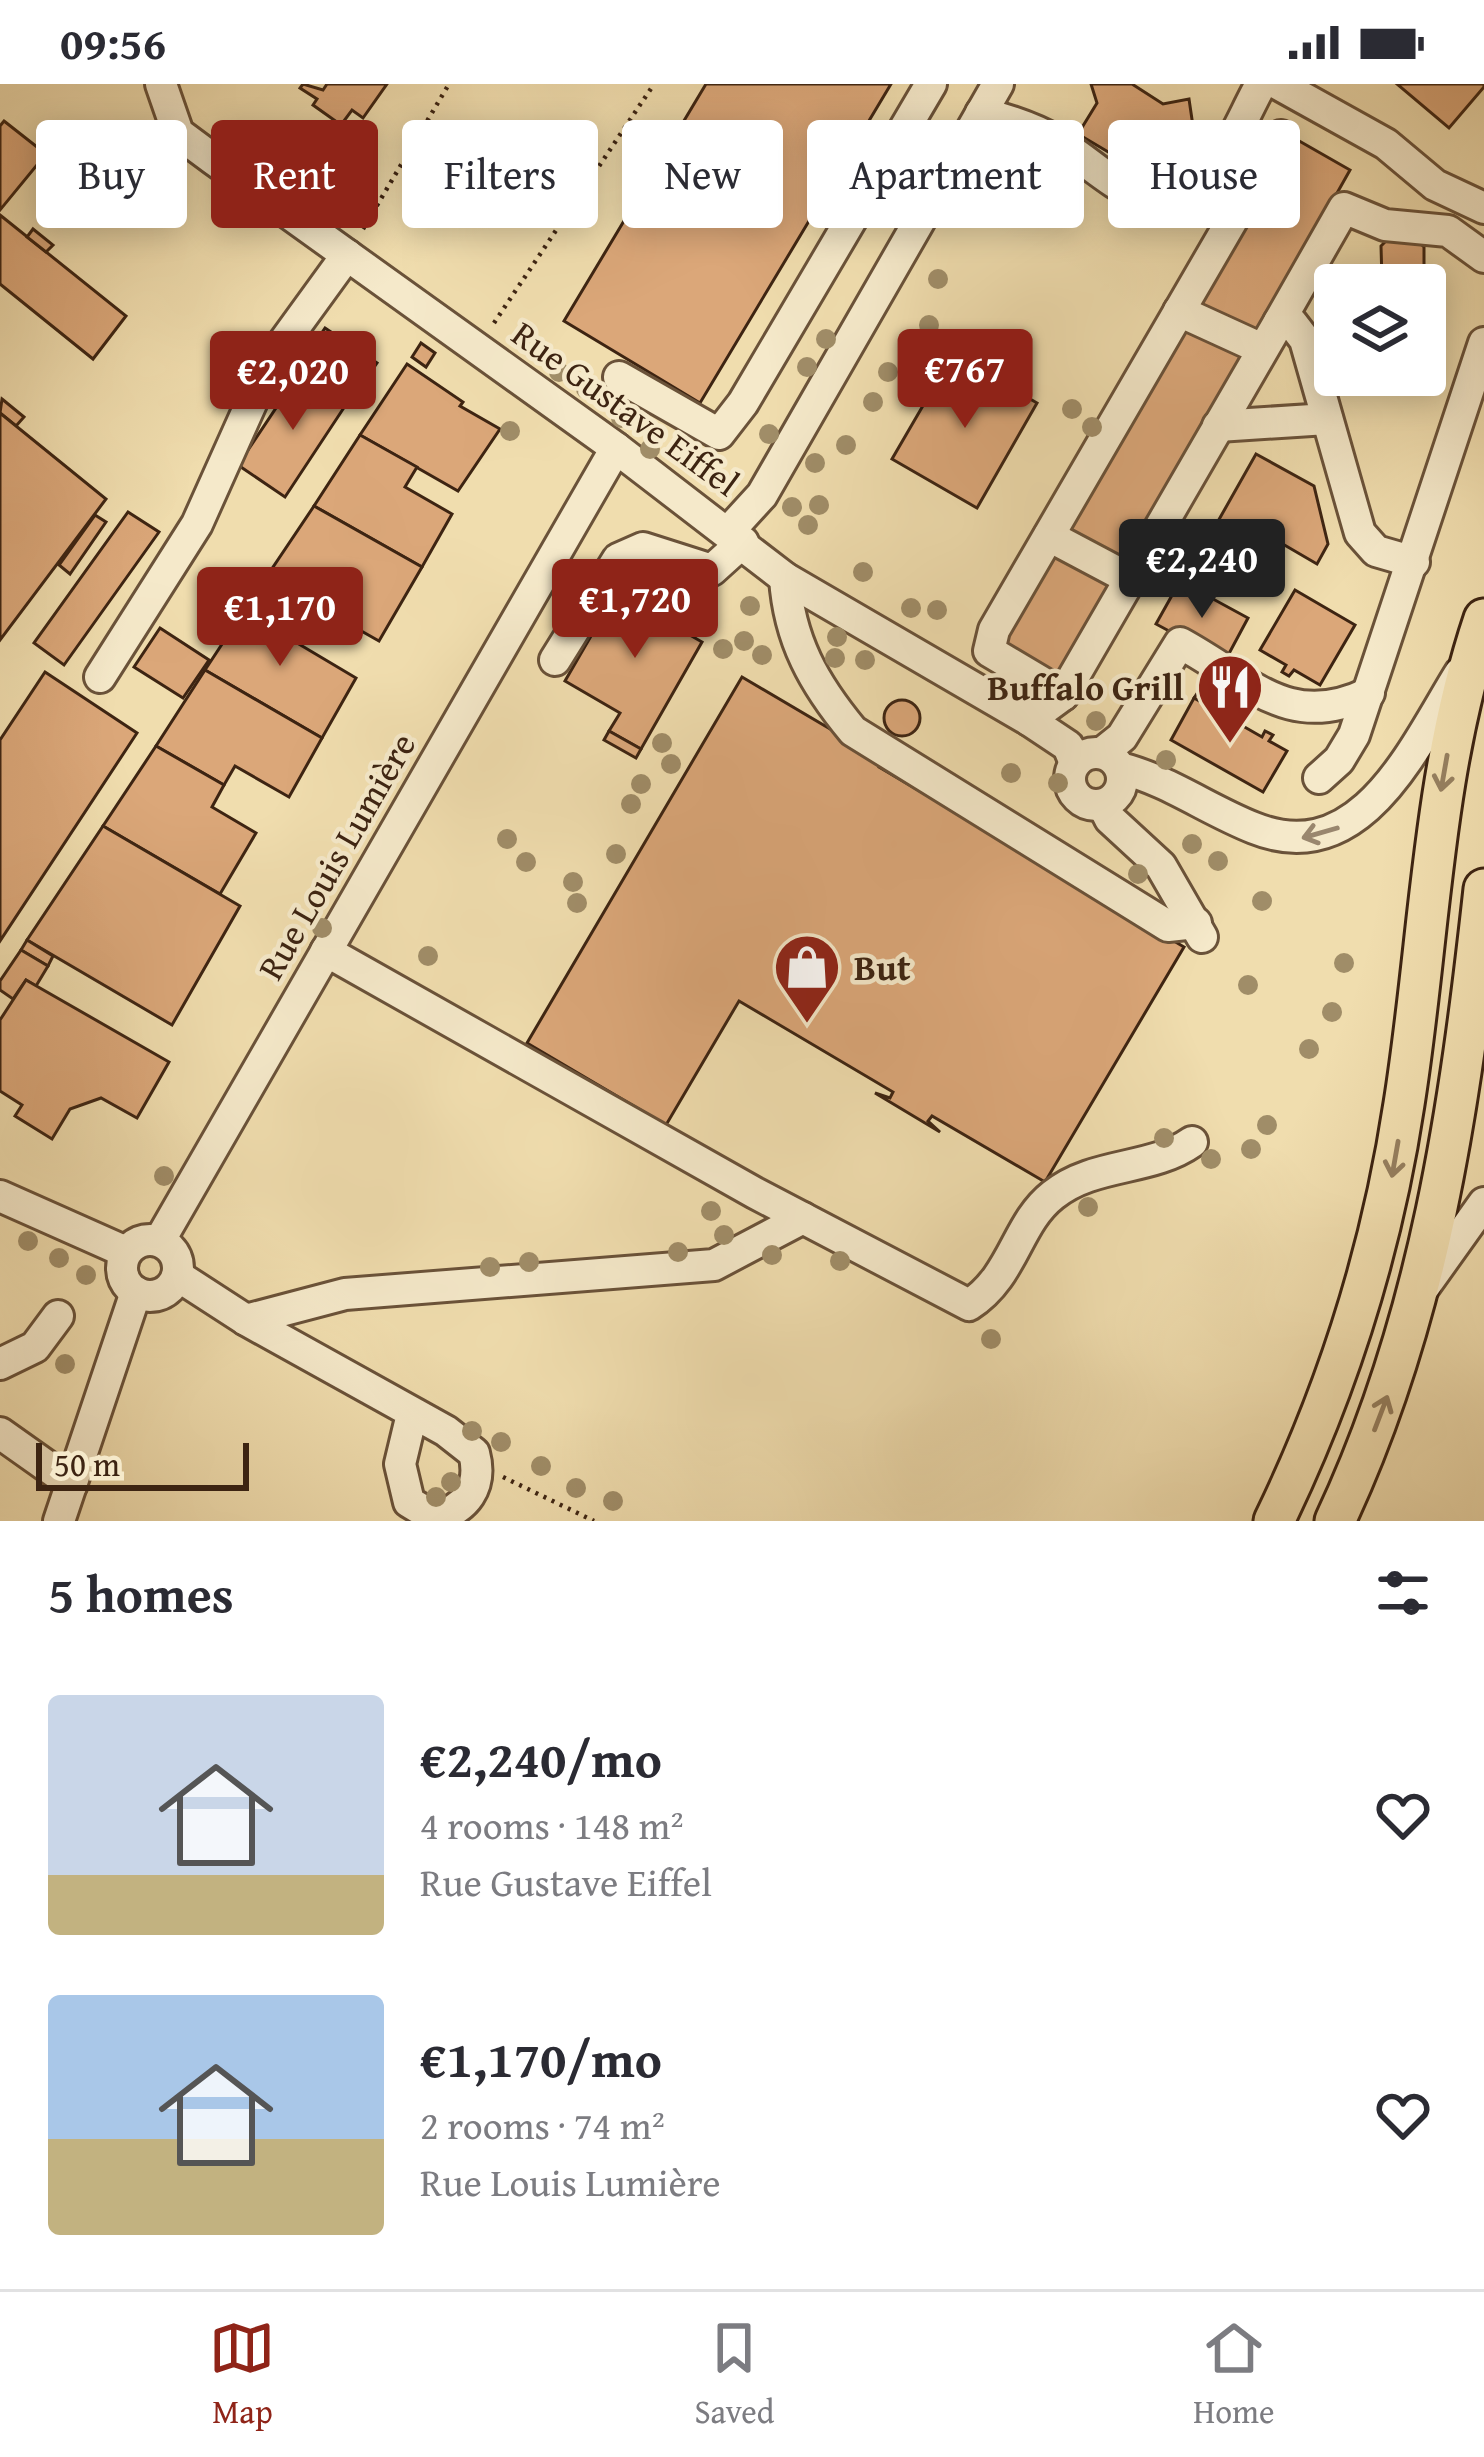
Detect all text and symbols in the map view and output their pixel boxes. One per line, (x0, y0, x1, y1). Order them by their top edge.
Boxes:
text: 09:56 (60, 10, 166, 75)
chip: Buy (36, 120, 187, 228)
chip: Rent (211, 120, 378, 228)
chip: Filters (402, 120, 598, 228)
chip: New (622, 120, 783, 228)
chip: Apartment (807, 120, 1084, 228)
chip: House (1108, 120, 1300, 228)
map controls (1314, 264, 1446, 396)
button: layers (1314, 264, 1446, 396)
street label: Rue Gustave Eiffel (502, 307, 751, 508)
pin: €767 (894, 329, 1036, 431)
pin: €2,020 (195, 331, 391, 433)
text: €767 (925, 339, 1005, 396)
text: €2,020 (237, 341, 349, 398)
pin: €2,240 (1104, 519, 1300, 621)
text: €2,240 (1146, 529, 1258, 586)
pin: €1,720 (537, 559, 733, 661)
pin: €1,170 (182, 567, 378, 669)
text: €1,720 (579, 569, 691, 626)
text: €1,170 (224, 577, 336, 634)
restaurant icon: Buffalo Grill (1195, 652, 1265, 746)
place label: Buffalo Grill (987, 660, 1184, 713)
street label: Rue Louis Lumière (243, 722, 428, 989)
one-way arrow (1431, 752, 1454, 791)
one-way arrow (1302, 823, 1340, 845)
shop icon: But (772, 932, 842, 1026)
place label: But (854, 940, 911, 993)
one-way arrow (1382, 1139, 1405, 1178)
one-way arrow (1371, 1396, 1393, 1433)
scale bar (36, 1437, 249, 1490)
text: 50 m (54, 1440, 120, 1488)
text: 5 homes (48, 1556, 234, 1631)
icon: filters (1370, 1560, 1436, 1626)
text: €2,240/mo (420, 1721, 662, 1796)
icon: home (144, 1743, 288, 1887)
icon: heart (1370, 1782, 1436, 1848)
text: 4 rooms · 148 m² (420, 1796, 684, 1853)
text: Rue Gustave Eiffel (420, 1853, 712, 1910)
text: €1,170/mo (420, 2021, 662, 2096)
icon: home (144, 2043, 288, 2187)
icon: heart (1370, 2082, 1436, 2148)
text: 2 rooms · 74 m² (420, 2096, 665, 2153)
text: Rue Louis Lumière (420, 2153, 720, 2210)
tab: Map (209, 2315, 275, 2435)
tab: Saved (694, 2315, 774, 2435)
tab: Home (1193, 2315, 1275, 2435)

